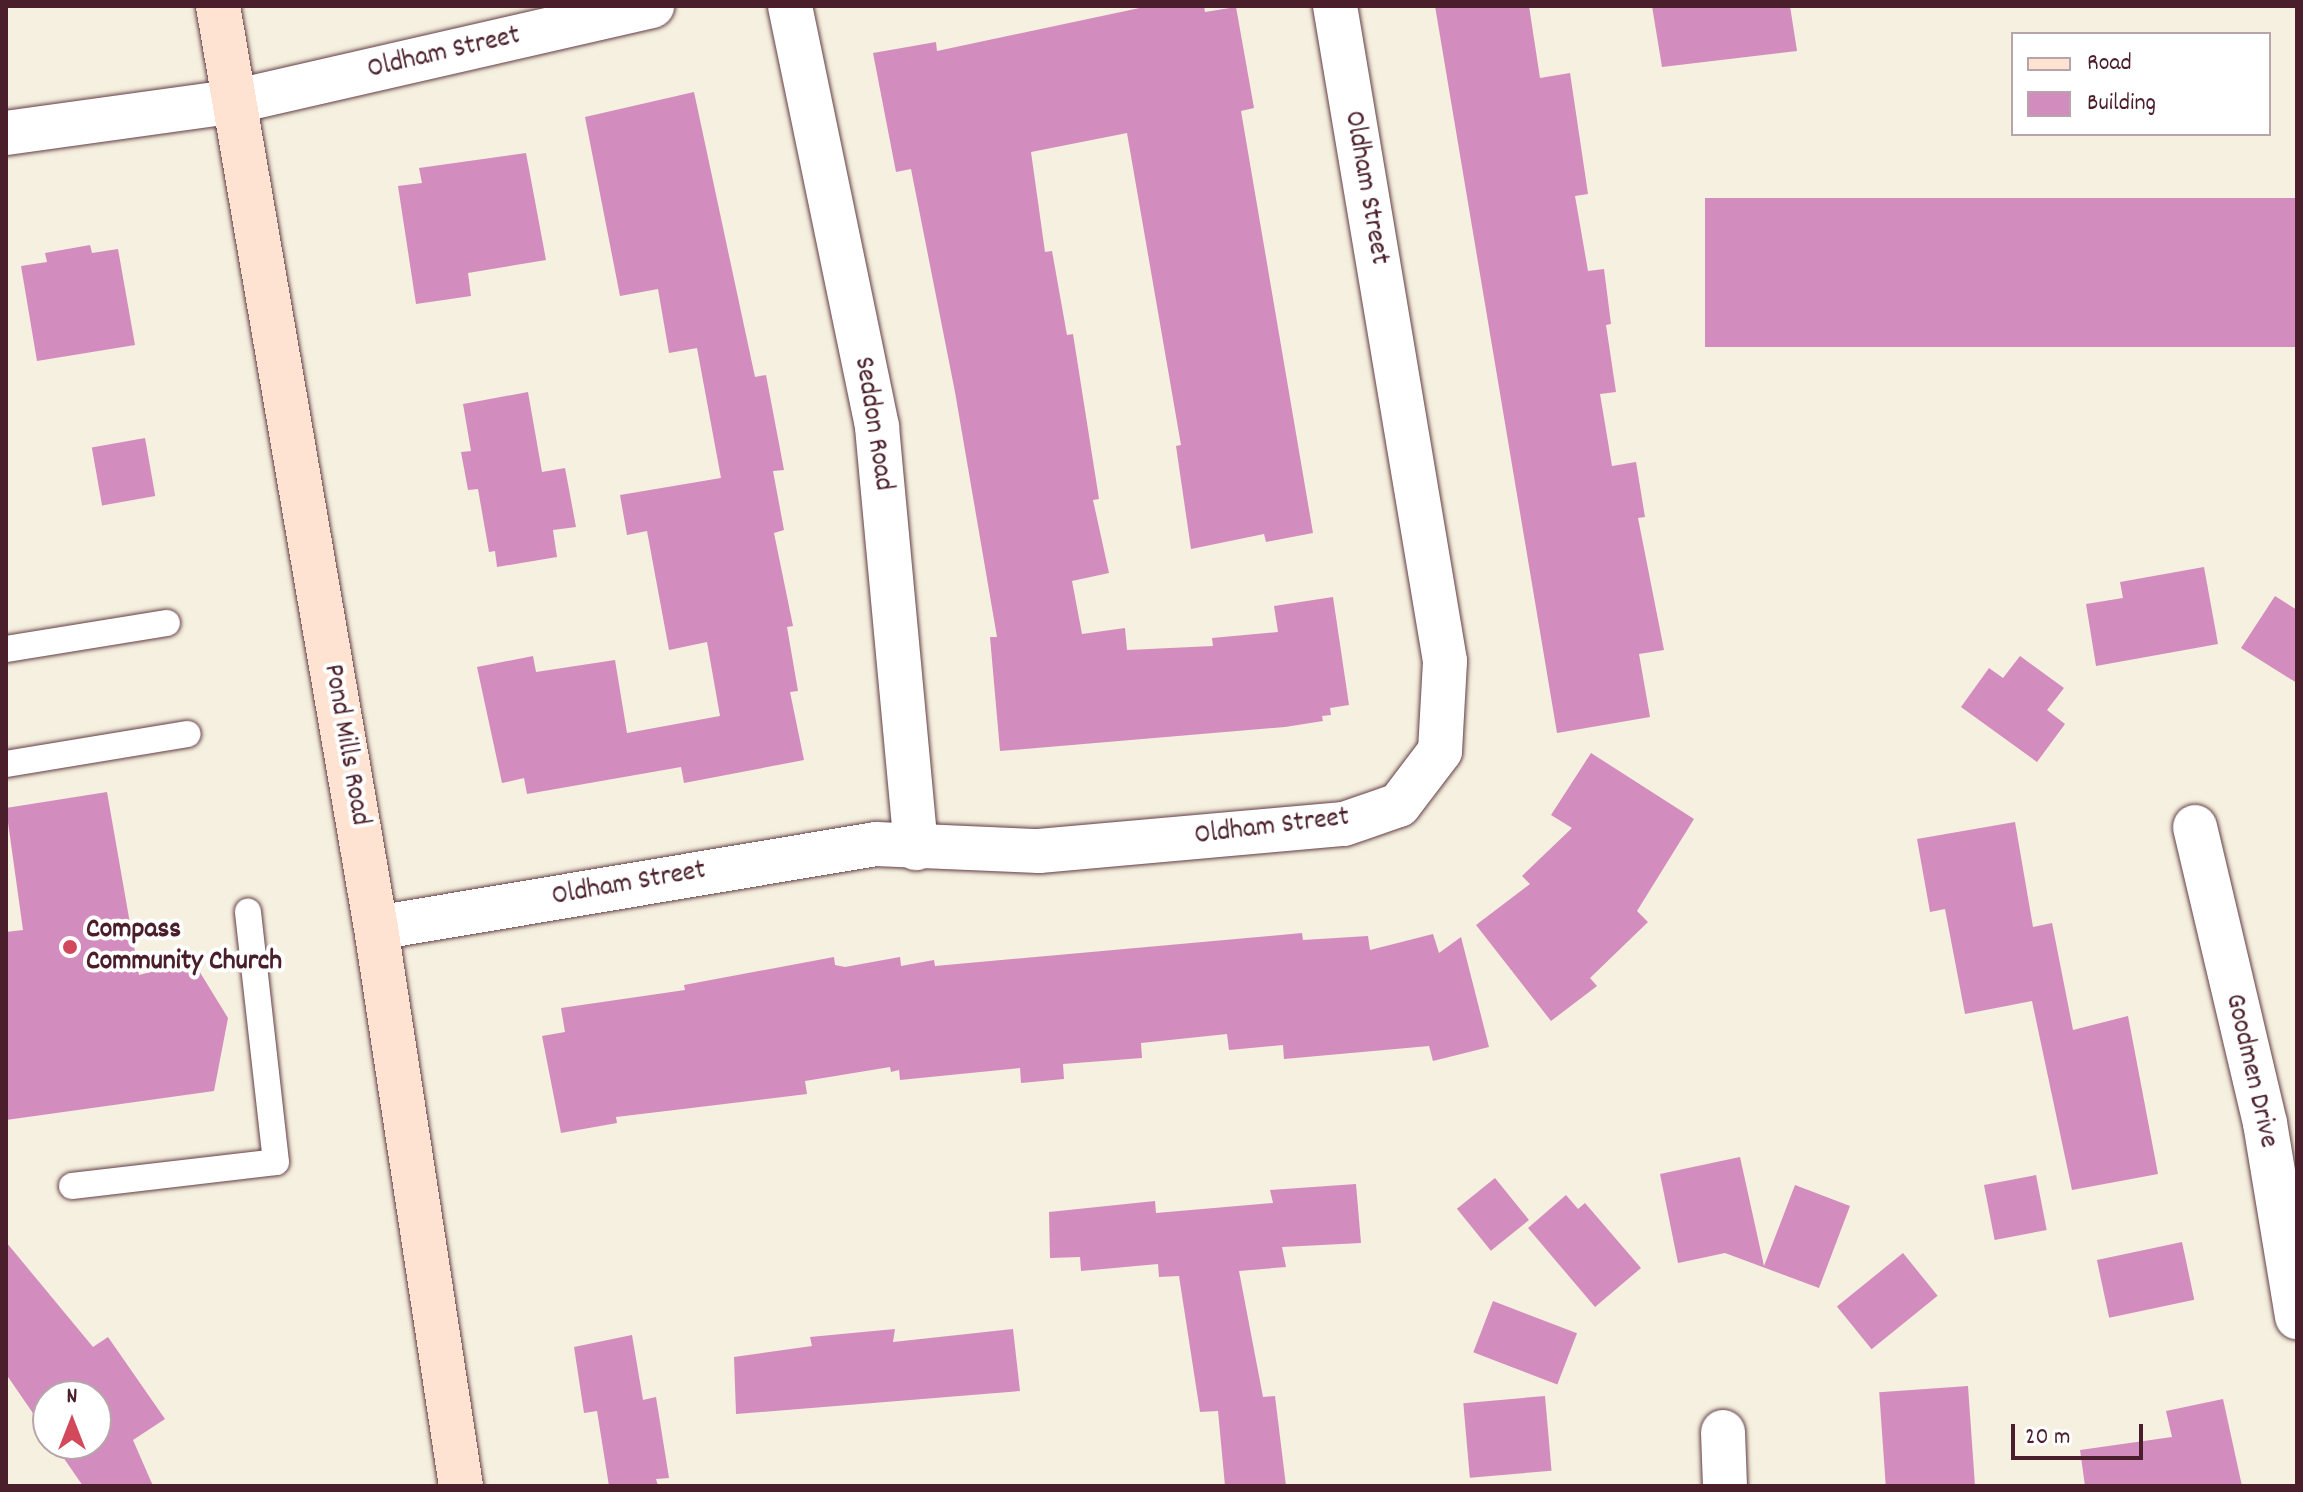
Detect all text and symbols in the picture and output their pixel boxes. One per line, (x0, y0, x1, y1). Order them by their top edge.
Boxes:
street label: Oldham Street (364, 20, 524, 88)
legend (2011, 32, 2271, 136)
text: Road (2087, 47, 2132, 81)
text: Building (2087, 87, 2156, 121)
street label: Oldham Street (1335, 109, 1395, 267)
street label: Seddon Road (845, 355, 899, 493)
street label: Pond Mills Road (314, 662, 376, 828)
street label: Oldham Street (1193, 802, 1351, 854)
street label: Oldham Street (550, 855, 708, 915)
place label: Compass Community Church (86, 914, 282, 980)
marker: Compass Community Church (61, 938, 79, 956)
street label: Goodmen Drive (2216, 991, 2284, 1151)
north arrow (32, 1380, 112, 1460)
text: N (67, 1382, 77, 1413)
scale bar (2015, 1408, 2147, 1458)
text: 20 m (2025, 1421, 2071, 1455)

